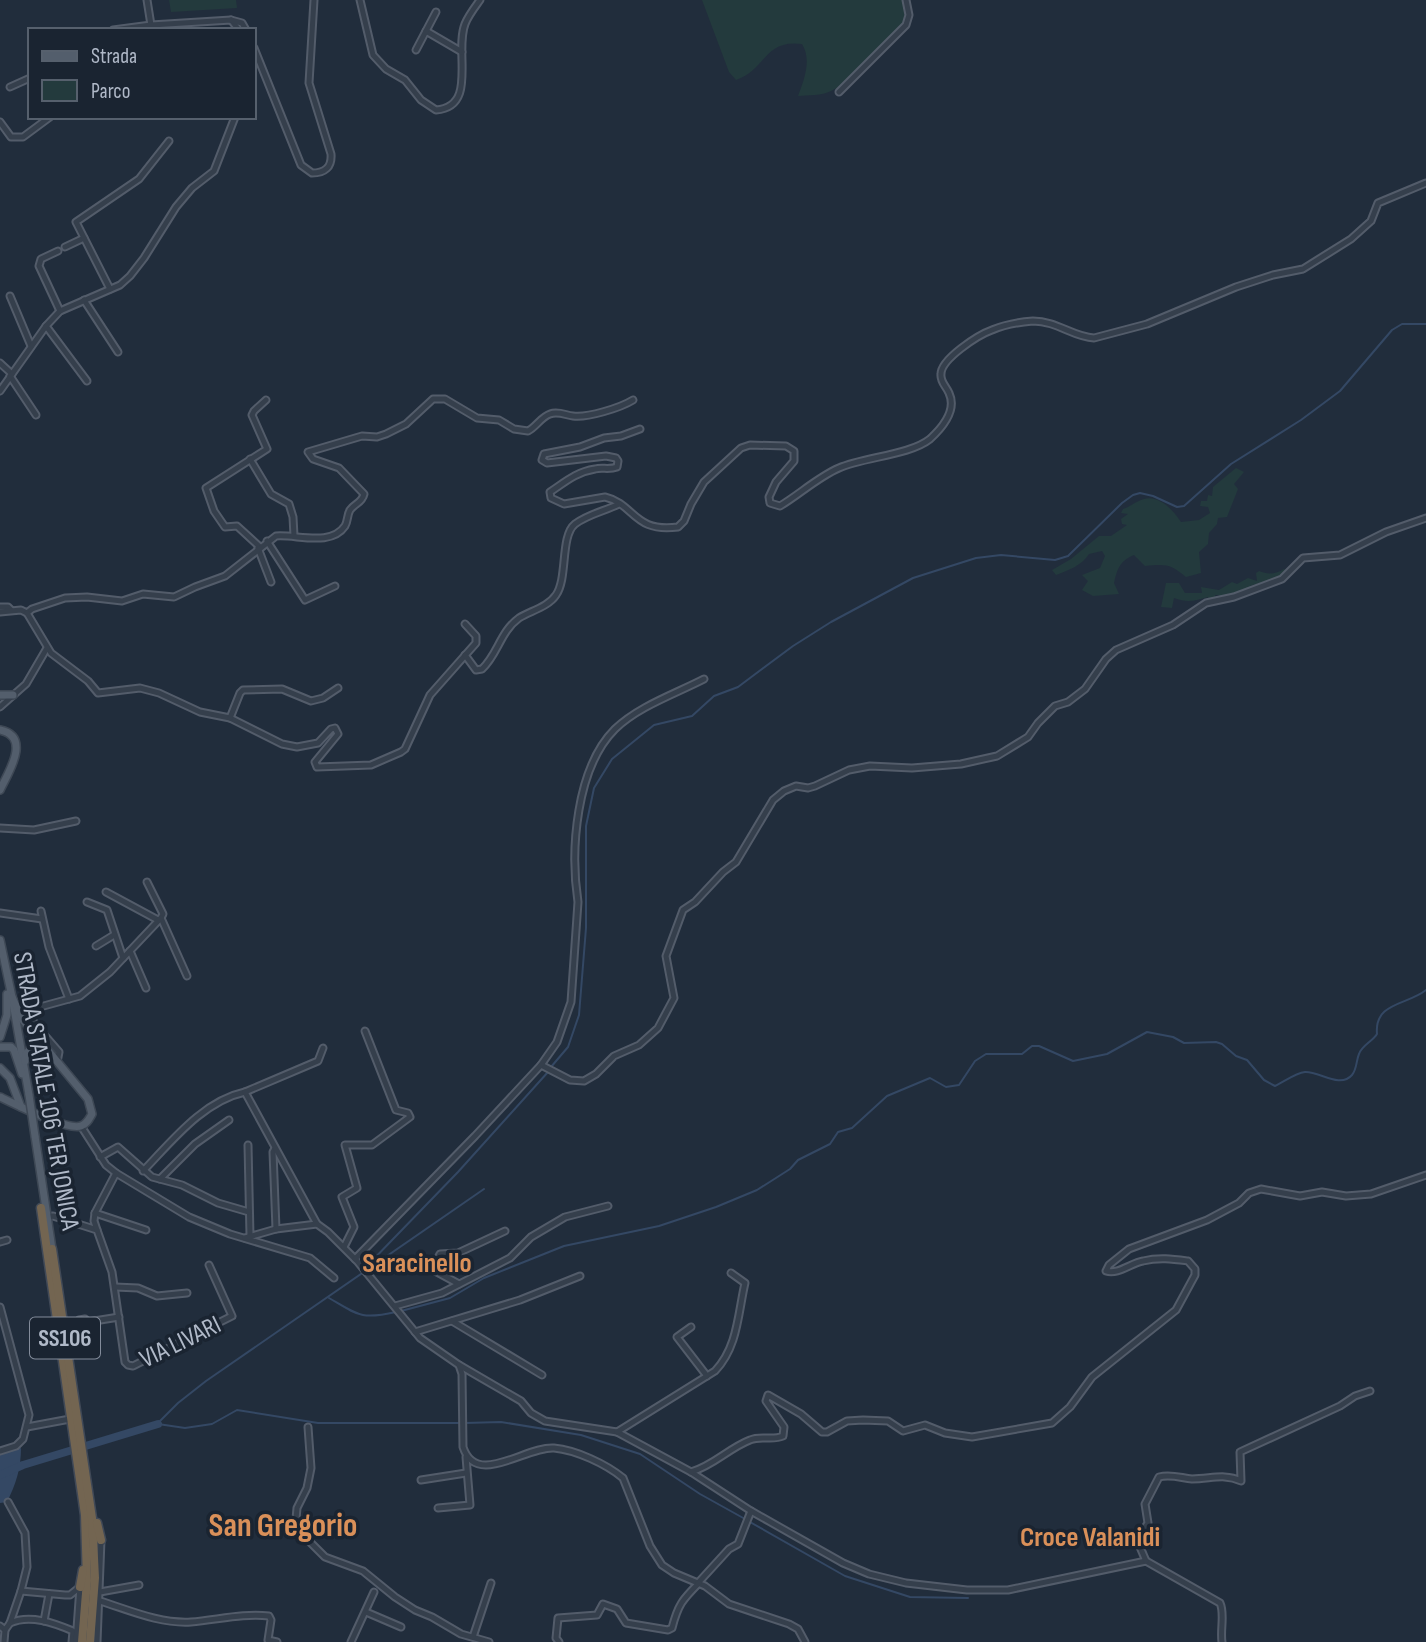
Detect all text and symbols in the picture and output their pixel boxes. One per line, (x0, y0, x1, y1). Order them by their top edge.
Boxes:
legend (28, 28, 256, 119)
text: Strada (91, 44, 137, 69)
text: Parco (91, 79, 130, 104)
street label: STRADA STATALE 106 TER JONICA (6, 950, 85, 1234)
district label: Saracinello (362, 1247, 472, 1280)
street label: VIA LIVARI (135, 1309, 226, 1375)
road number: SS106 (30, 1318, 100, 1358)
district label: San Gregorio (209, 1506, 357, 1546)
district label: Croce Valanidi (1020, 1521, 1160, 1554)

